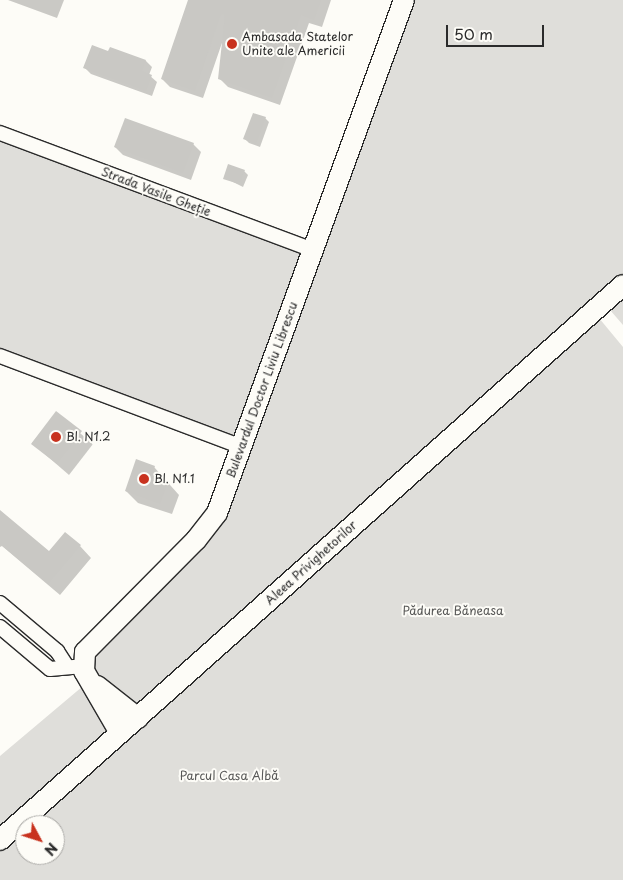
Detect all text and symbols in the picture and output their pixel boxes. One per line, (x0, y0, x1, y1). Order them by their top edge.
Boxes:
scale bar (448, 15, 546, 47)
text: 50 m (454, 22, 493, 45)
place label: Ambasada Statelor Unite ale Americii (242, 30, 353, 58)
marker: Ambasada Statelor Unite ale Americii (226, 38, 238, 50)
street label: Strada Vasile Gheție (99, 164, 213, 220)
street label: Bulevardul Doctor Liviu Librescu (223, 300, 301, 480)
place label: Bl. N1.2 (66, 430, 110, 444)
marker: Bl. N1.2 (50, 431, 62, 443)
place label: Bl. N1.1 (154, 472, 195, 486)
marker: Bl. N1.1 (138, 473, 150, 485)
street label: Aleea Privighetorilor (262, 518, 360, 608)
park label: Pădurea Băneasa (402, 604, 504, 618)
park label: Parcul Casa Albă (179, 769, 279, 783)
north arrow (15, 815, 65, 865)
text: N (39, 838, 63, 860)

